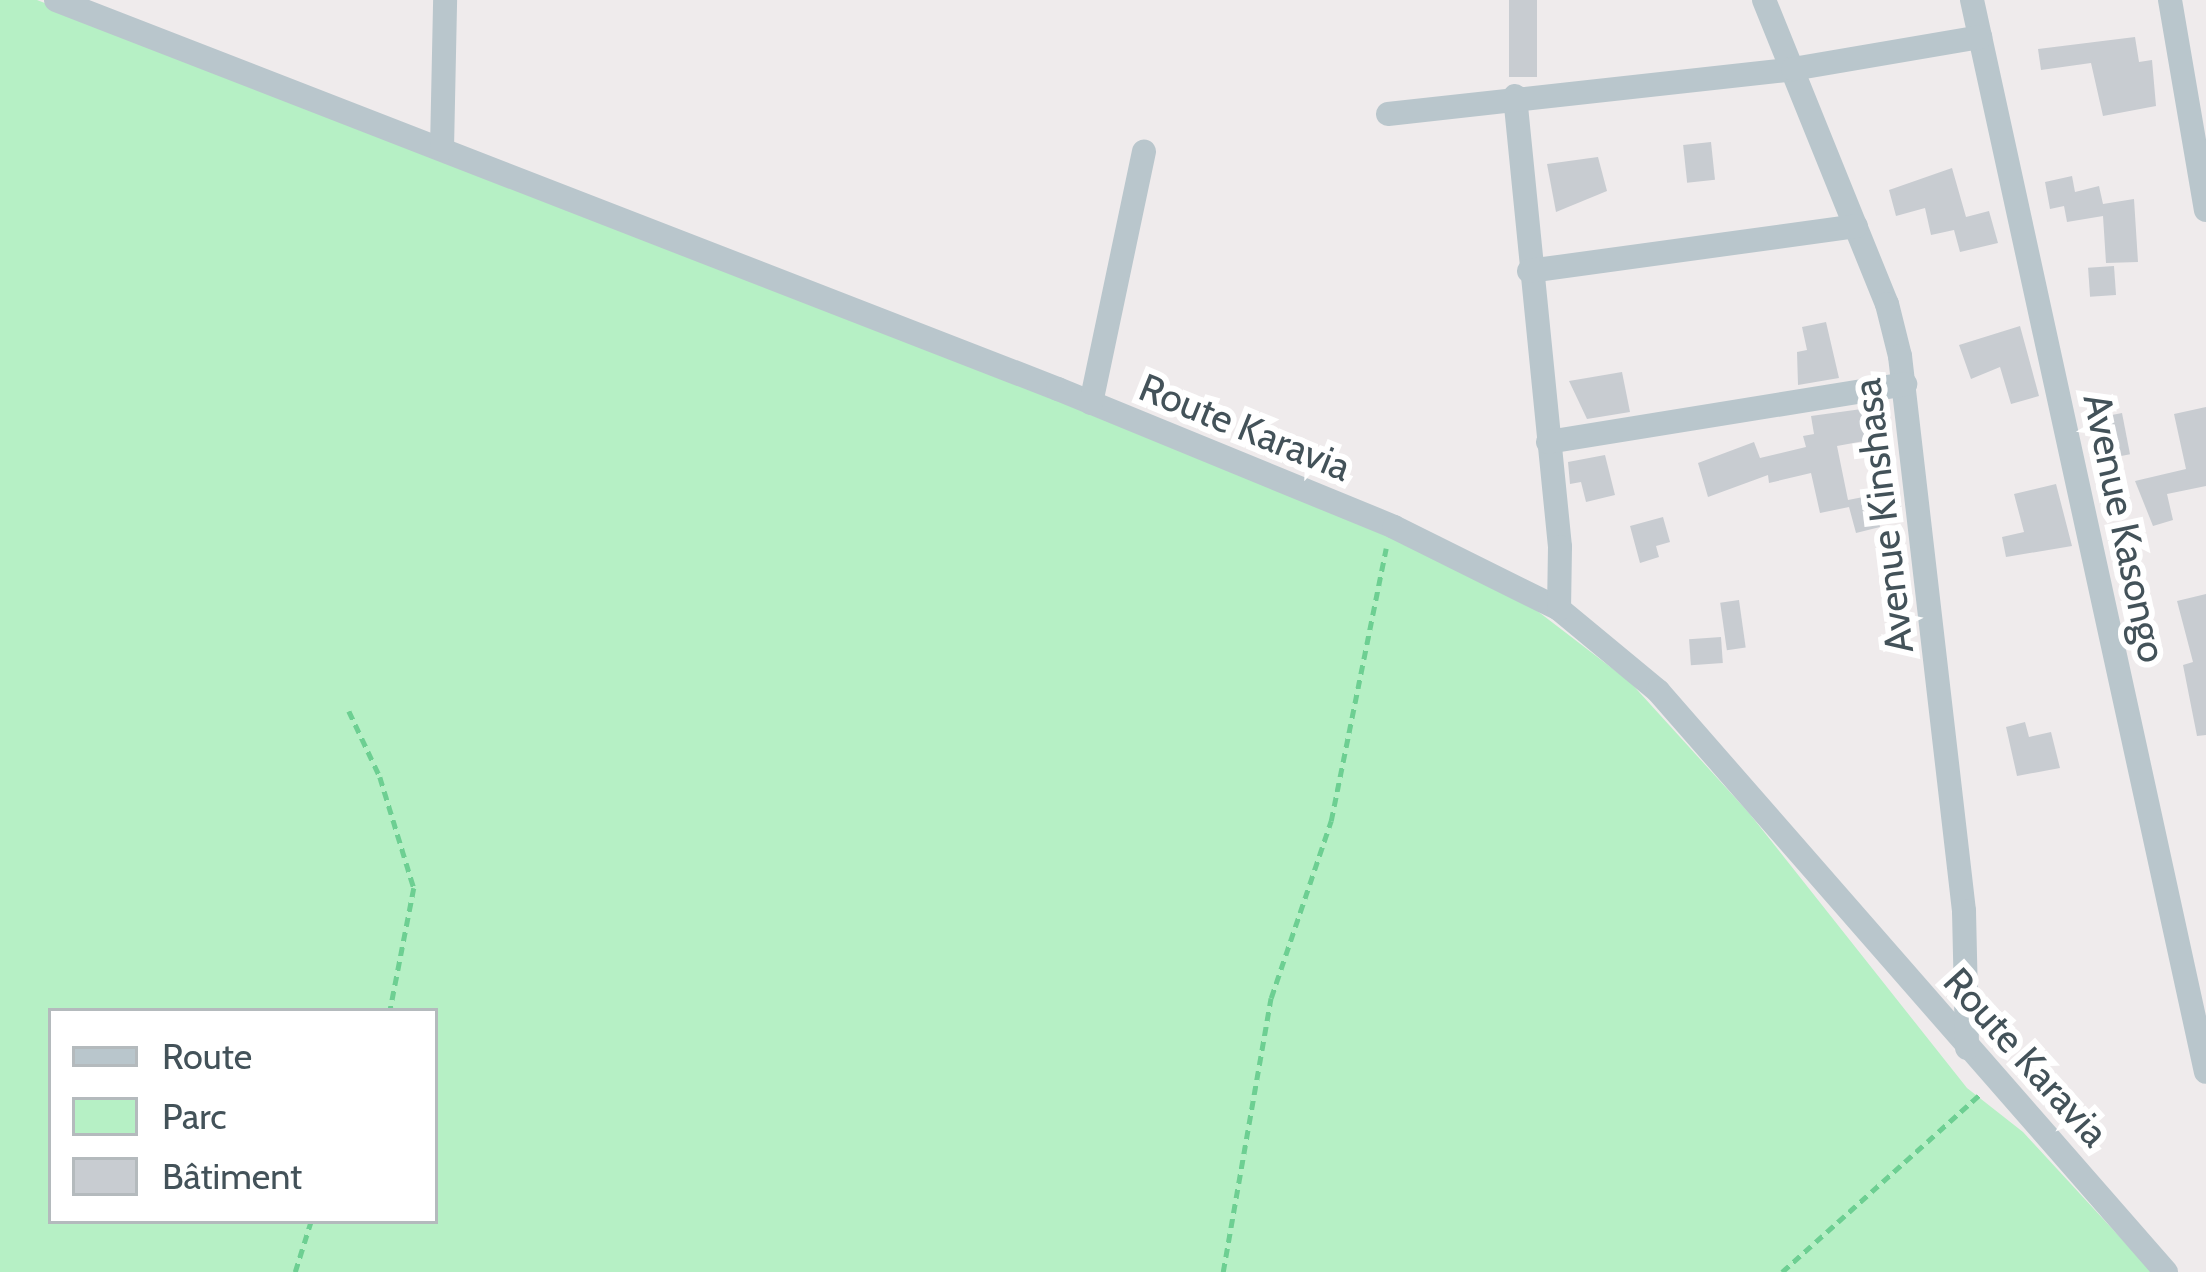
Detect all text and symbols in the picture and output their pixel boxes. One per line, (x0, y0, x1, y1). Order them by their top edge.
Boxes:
street label: Route Karavia (1133, 363, 1357, 491)
street label: Avenue Kinshasa (1843, 376, 1923, 656)
street label: Avenue Kasongo (2074, 389, 2176, 667)
street label: Route Karavia (1934, 958, 2118, 1156)
legend (48, 1008, 438, 1224)
text: Route (162, 1034, 252, 1078)
text: Parc (162, 1094, 227, 1138)
text: Bâtiment (162, 1154, 302, 1198)

